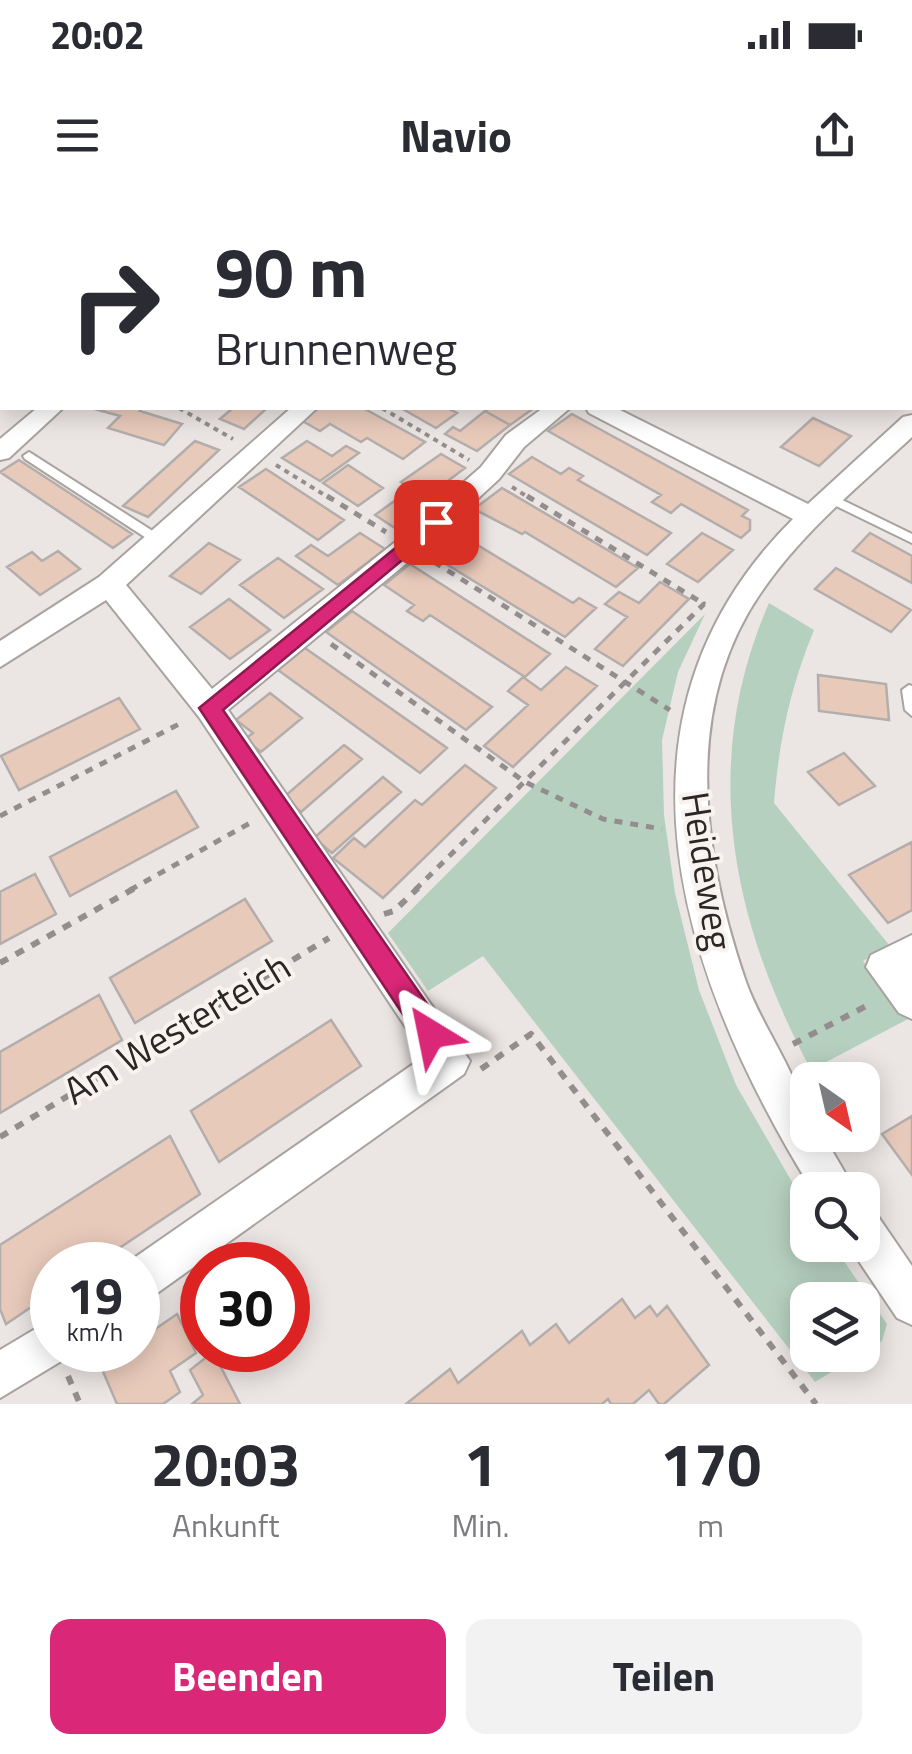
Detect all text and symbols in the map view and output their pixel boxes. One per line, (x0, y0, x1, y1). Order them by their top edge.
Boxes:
text: 20:02 (50, 6, 145, 64)
text: Navio (400, 101, 512, 169)
icon: menu (50, 108, 105, 163)
icon: share (807, 108, 862, 163)
text: 90 m (215, 218, 368, 324)
icon: right (50, 240, 180, 370)
text: Brunnenweg (215, 314, 457, 382)
pin (394, 480, 479, 565)
icon: arrive (409, 495, 464, 550)
street label: Heideweg (667, 788, 749, 954)
street label: Am Westerteich (52, 937, 301, 1119)
position arrow (379, 982, 483, 1086)
north arrow (790, 1062, 880, 1152)
map controls (790, 1062, 880, 1372)
button: search (790, 1172, 880, 1262)
speed limit sign: 30 (180, 1242, 310, 1372)
text: 19 (67, 1257, 123, 1333)
button: layers (790, 1282, 880, 1372)
text: km/h (67, 1313, 123, 1351)
text: 20:03 (151, 1418, 301, 1509)
text: 1 (464, 1418, 497, 1509)
text: 170 (660, 1418, 761, 1509)
text: Ankunft (172, 1501, 280, 1549)
text: Min. (451, 1501, 509, 1549)
text: m (697, 1501, 724, 1549)
button: Beenden (50, 1619, 446, 1734)
button: Teilen (466, 1619, 862, 1734)

